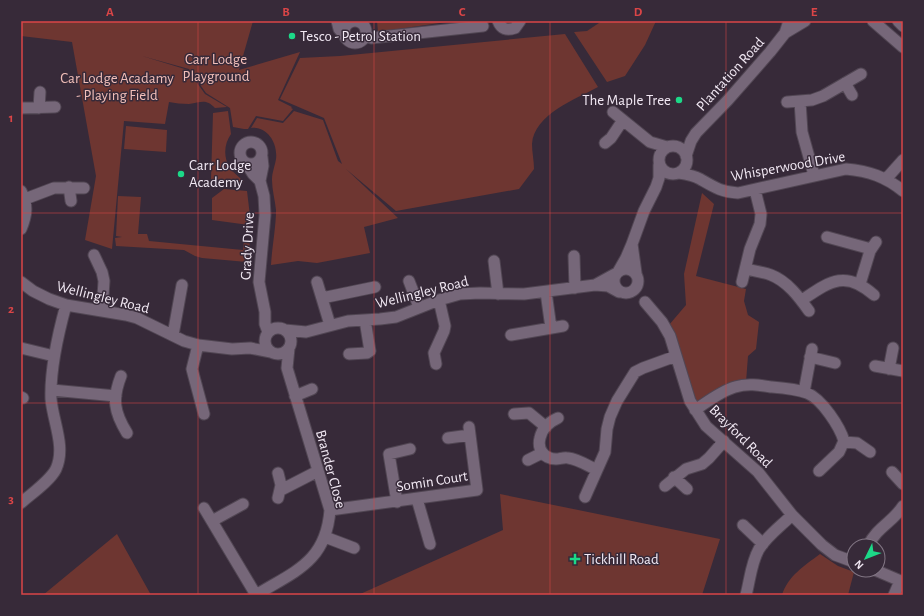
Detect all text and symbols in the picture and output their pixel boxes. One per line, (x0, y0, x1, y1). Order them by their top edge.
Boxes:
text: A (106, 6, 114, 19)
text: B (282, 6, 290, 19)
text: C (459, 6, 466, 19)
text: D (634, 6, 643, 19)
text: E (811, 6, 818, 19)
place label: Tesco - Petrol Station (300, 29, 421, 44)
marker: Tesco - Petrol Station (287, 31, 297, 41)
street label: Plantation Road (694, 34, 767, 114)
park label: Carr Lodge Playground (183, 52, 250, 84)
park label: Car Lodge Acadamy - Playing Field (60, 71, 174, 103)
place label: The Maple Tree (582, 93, 671, 108)
marker: The Maple Tree (674, 95, 684, 105)
text: 1 (9, 112, 13, 125)
street label: Whisperwood Drive (730, 149, 847, 184)
place label: Carr Lodge Academy (189, 158, 251, 190)
marker: Carr Lodge Academy (176, 169, 186, 179)
street label: Grady Drive (238, 212, 257, 280)
street label: Wellingley Road (374, 274, 470, 311)
street label: Wellingley Road (55, 279, 151, 316)
text: 2 (8, 303, 14, 316)
street label: Brayford Road (706, 402, 775, 471)
street label: Brander Close (313, 428, 348, 510)
street label: Somin Court (395, 468, 469, 495)
text: 3 (8, 493, 14, 506)
north arrow (846, 538, 886, 578)
place label: Tickhill Road (584, 552, 659, 567)
marker: Tickhill Road (569, 553, 581, 565)
text: N (852, 558, 866, 571)

